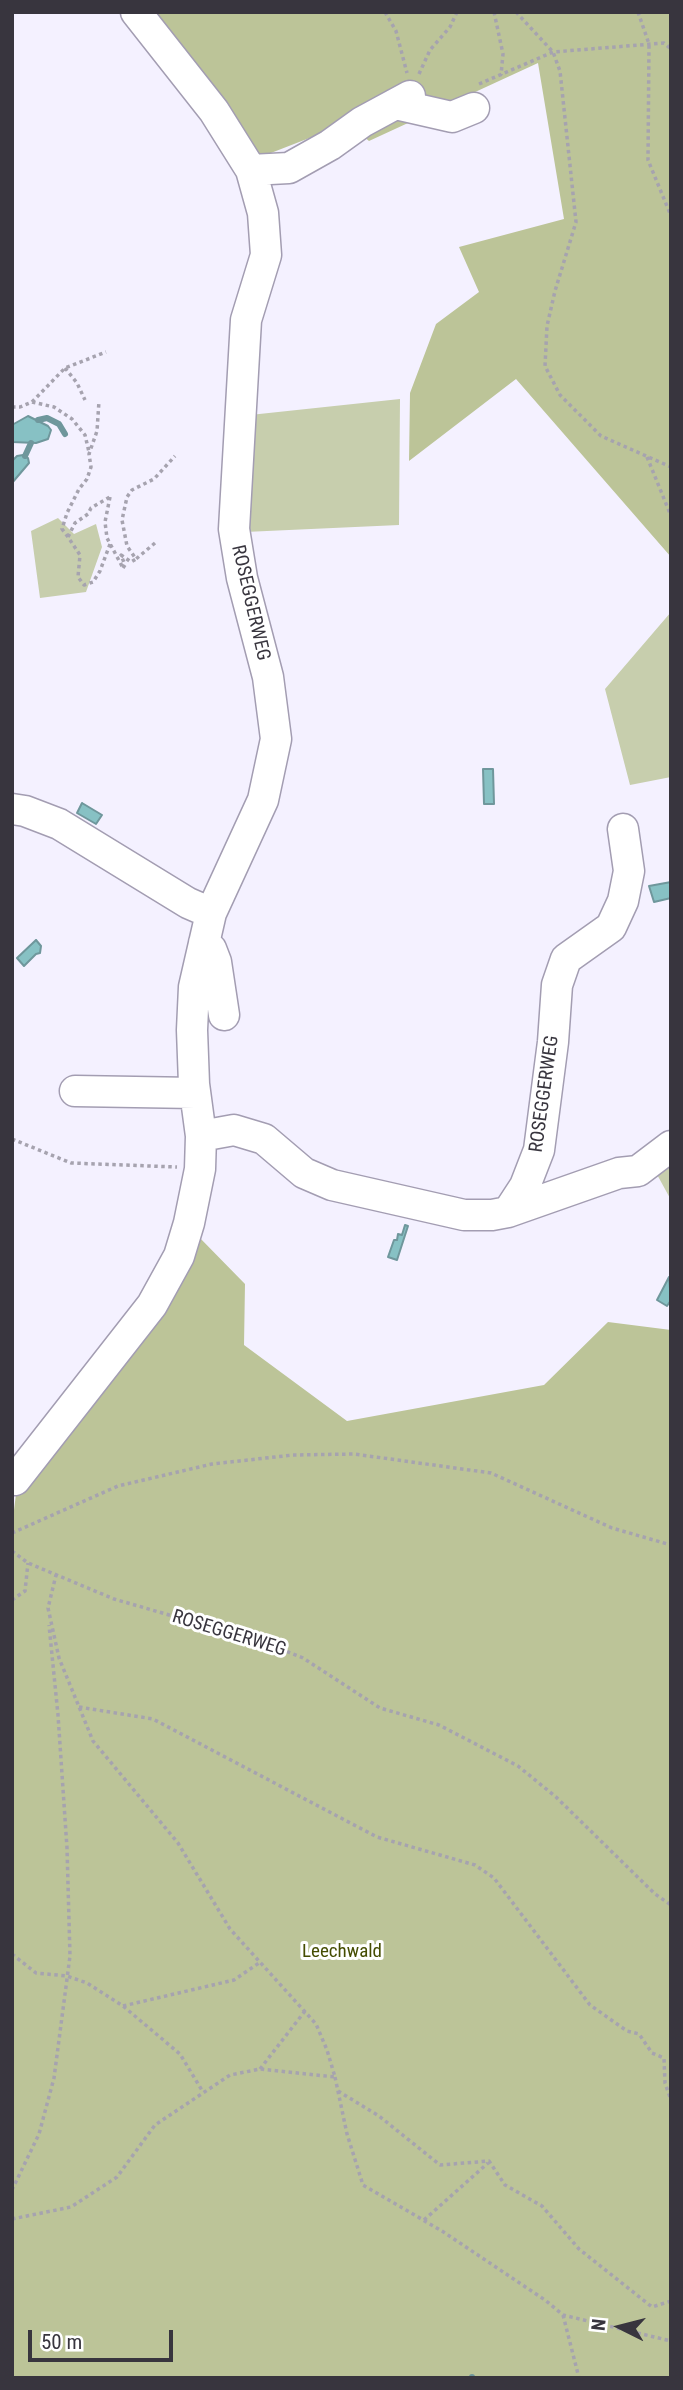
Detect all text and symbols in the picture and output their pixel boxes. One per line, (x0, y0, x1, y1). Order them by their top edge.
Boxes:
street label: ROSEGGERWEG (226, 543, 274, 663)
street label: ROSEGGERWEG (526, 1034, 564, 1154)
street label: ROSEGGERWEG (169, 1606, 289, 1662)
park label: Leechwald (302, 1941, 382, 1963)
north arrow (585, 2292, 655, 2362)
scale bar (32, 2316, 177, 2360)
text: N (587, 2318, 611, 2332)
text: 50 m (41, 2330, 82, 2354)

